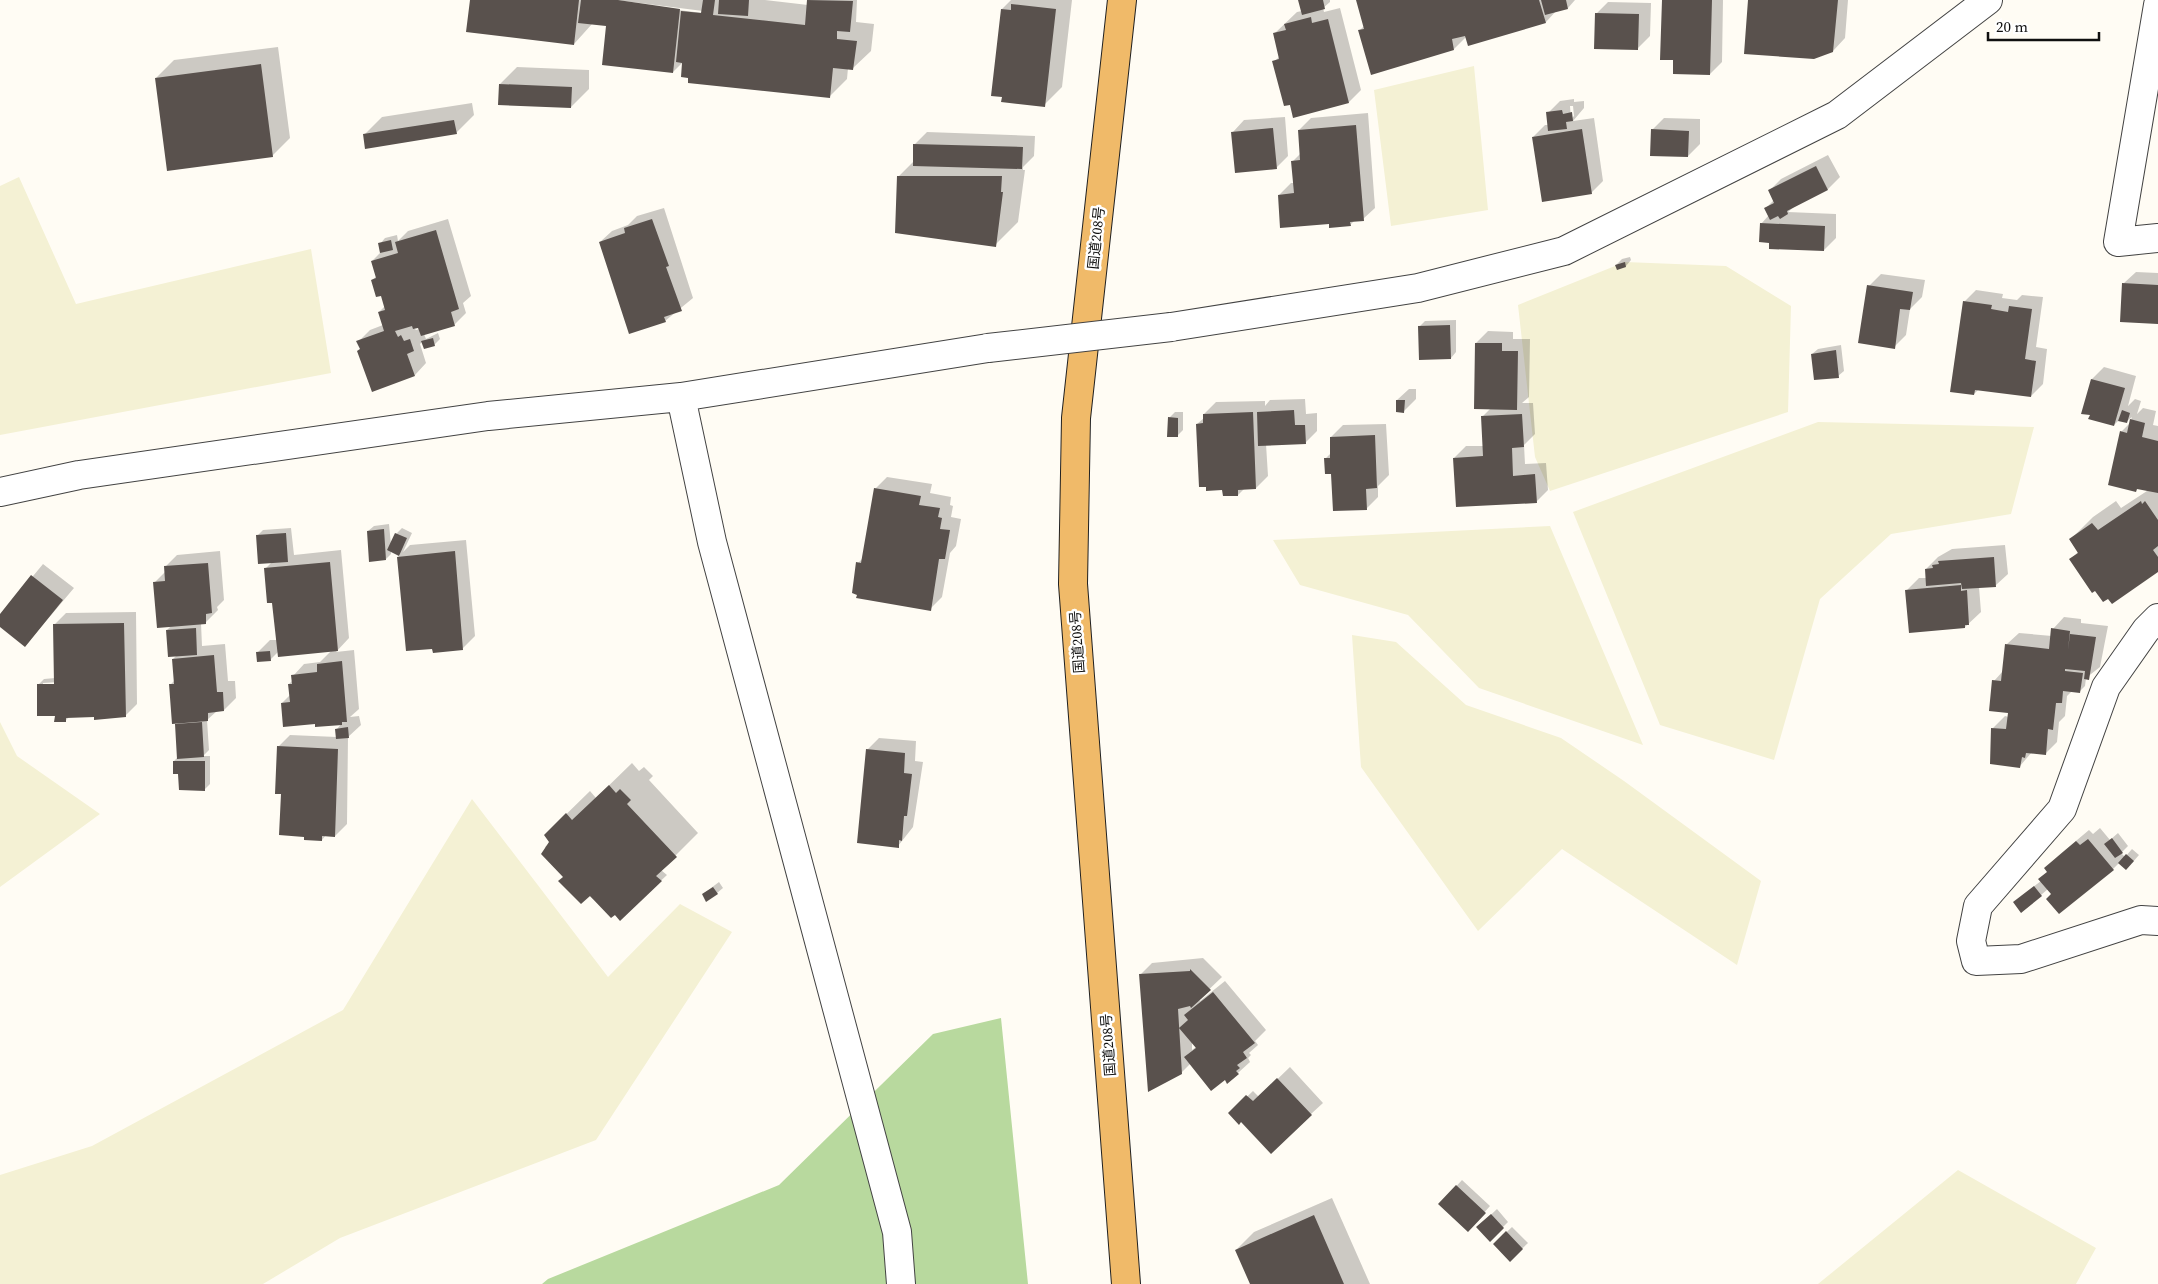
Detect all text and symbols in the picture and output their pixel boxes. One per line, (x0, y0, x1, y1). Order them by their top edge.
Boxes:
scale bar (1988, 10, 2099, 42)
text: 20 m (1996, 16, 2028, 37)
street label: 国道208号 (1083, 206, 1109, 270)
street label: 国道208号 (1065, 610, 1089, 674)
street label: 国道208号 (1096, 1013, 1120, 1077)

